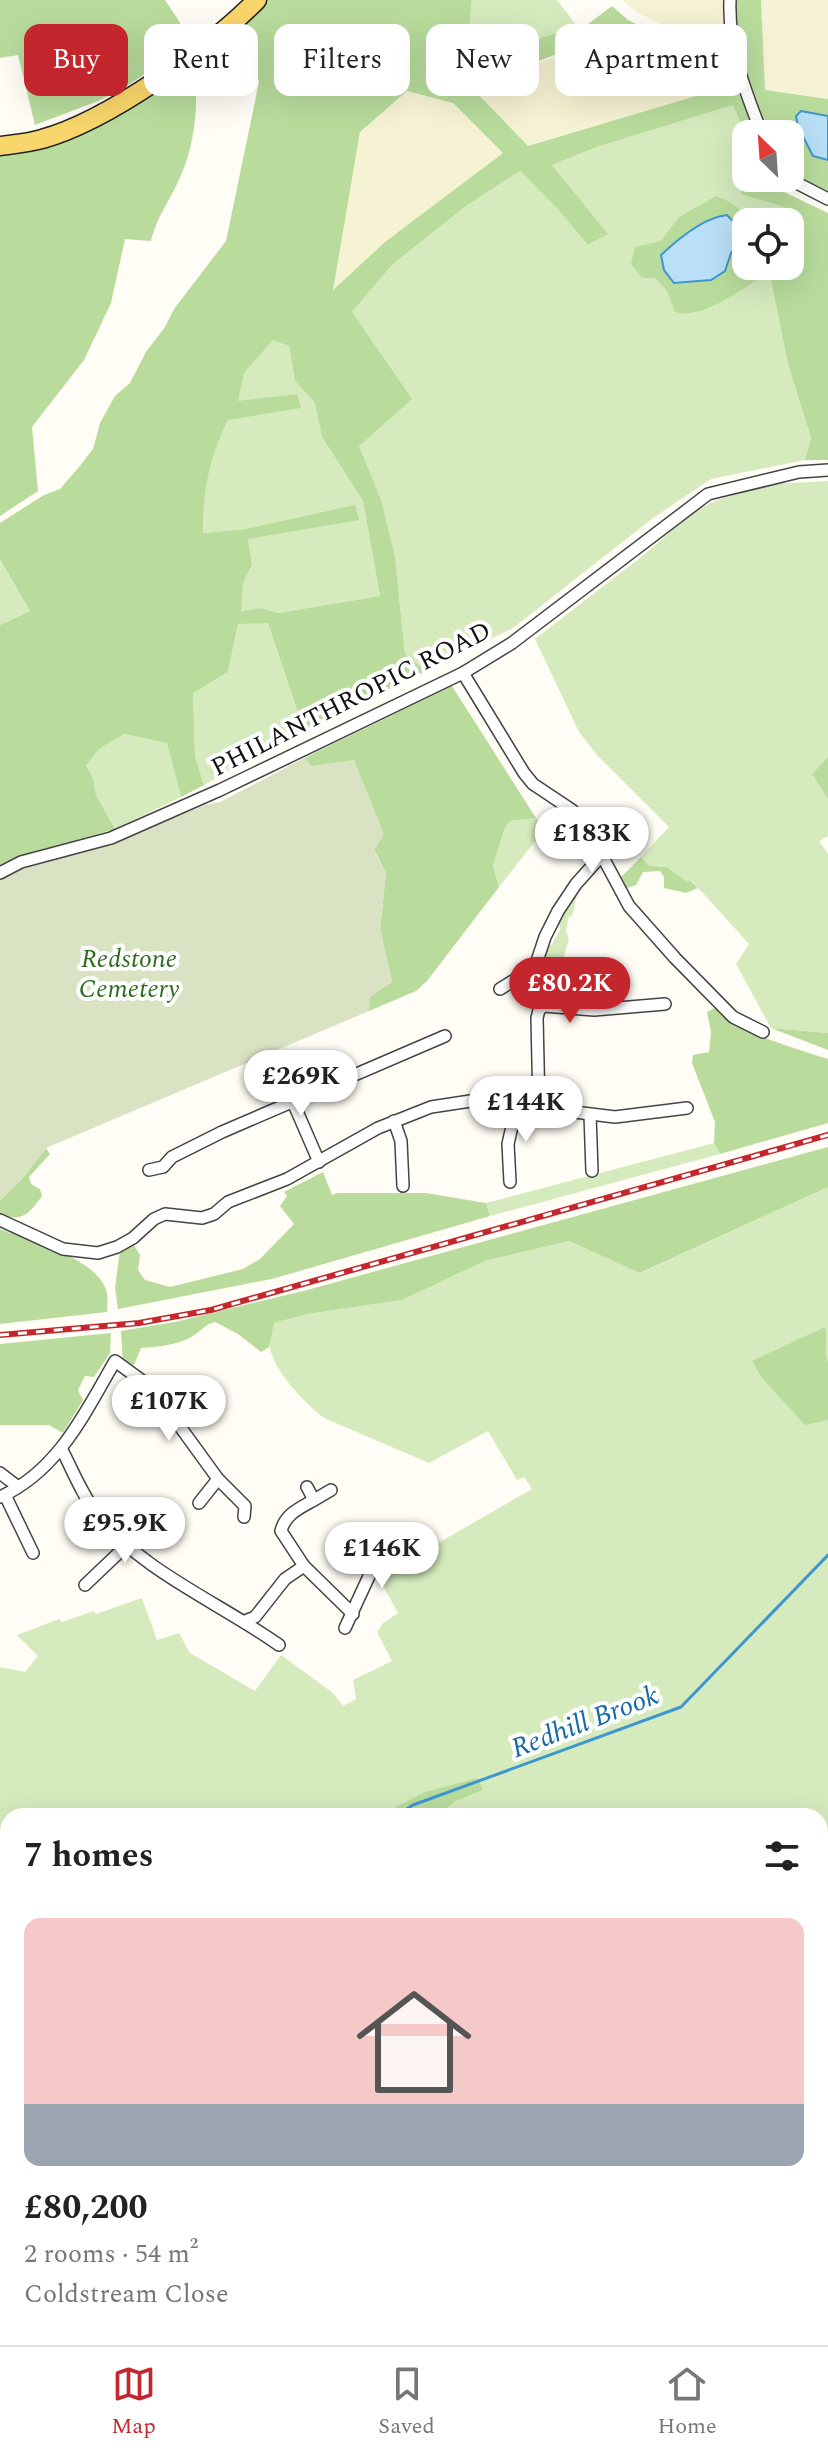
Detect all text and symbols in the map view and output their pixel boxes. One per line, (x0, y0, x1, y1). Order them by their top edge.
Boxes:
chip: Buy (24, 24, 128, 96)
chip: Rent (144, 24, 258, 96)
chip: Filters (274, 24, 410, 96)
chip: New (426, 24, 539, 96)
chip: Apartment (555, 24, 747, 96)
north arrow (732, 120, 804, 192)
map controls (732, 120, 804, 280)
button: locate (732, 208, 804, 280)
street label: PHILANTHROPIC ROAD (204, 611, 498, 787)
pin: £183K (536, 807, 648, 875)
text: £183K (553, 813, 631, 853)
park label: Redstone Cemetery (79, 939, 180, 1009)
pin: £80.2K (505, 957, 635, 1025)
text: £80.2K (527, 963, 613, 1003)
pin: £269K (245, 1050, 357, 1118)
text: £269K (262, 1056, 340, 1096)
pin: £144K (470, 1076, 582, 1144)
text: £144K (487, 1082, 565, 1122)
pin: £107K (113, 1375, 225, 1443)
text: £107K (130, 1381, 208, 1421)
pin: £95.9K (60, 1497, 190, 1565)
text: £95.9K (82, 1503, 168, 1543)
pin: £146K (326, 1522, 438, 1590)
text: £146K (343, 1528, 421, 1568)
water label: Redhill Brook (505, 1674, 665, 1770)
text: 7 homes (24, 1830, 154, 1882)
icon: filters (760, 1834, 804, 1878)
icon: home (342, 1970, 486, 2114)
text: £80,200 (24, 2182, 148, 2234)
text: 2 rooms · 54 m² (24, 2234, 198, 2274)
text: Coldstream Close (24, 2274, 229, 2314)
tab: Map (111, 2362, 156, 2443)
tab: Saved (378, 2362, 435, 2443)
tab: Home (657, 2362, 717, 2443)

